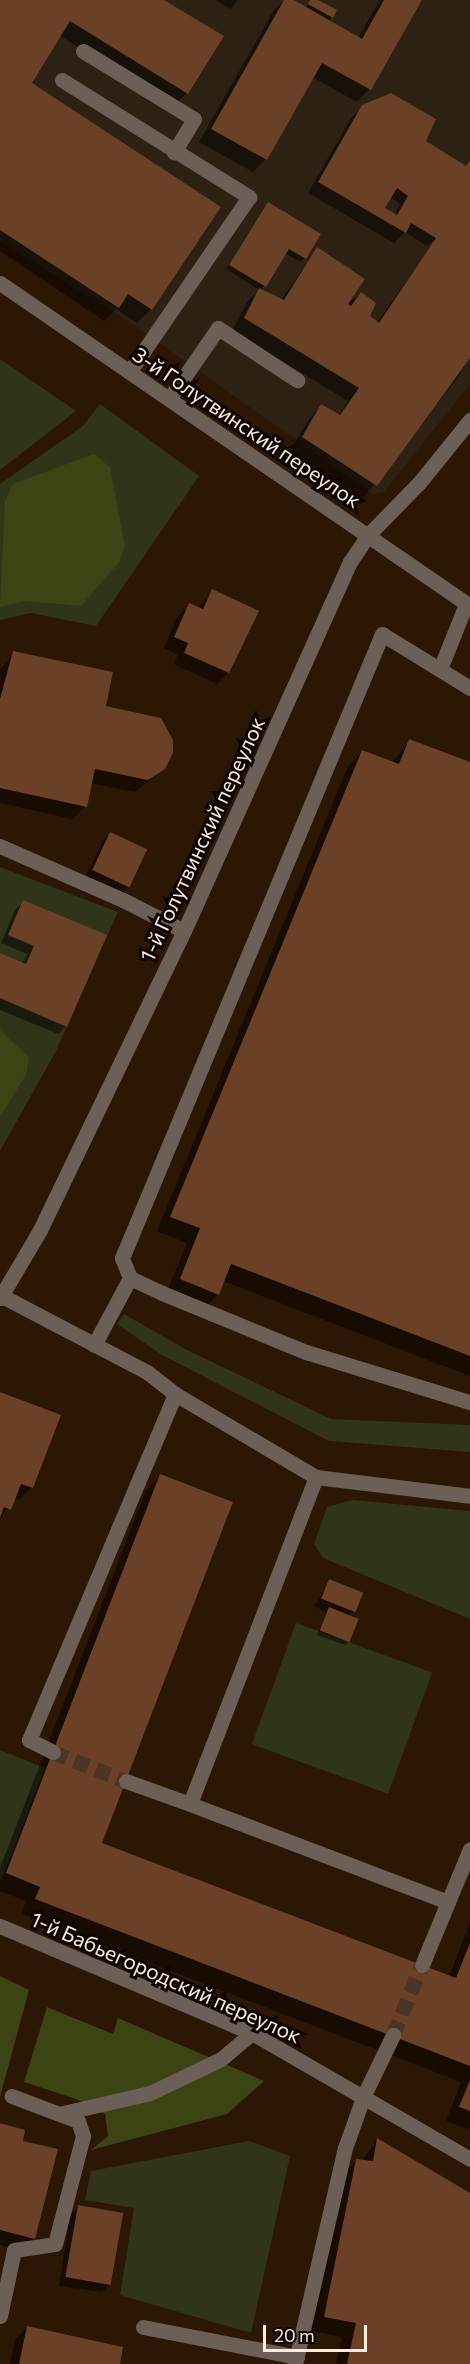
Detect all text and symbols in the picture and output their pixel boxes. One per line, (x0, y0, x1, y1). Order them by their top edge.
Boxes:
street label: 3-й Голутвинский переулок (128, 341, 366, 513)
street label: 1-й Голутвинский переулок (134, 713, 270, 965)
street label: 1-й Бабьегородский переулок (27, 1906, 305, 2048)
scale bar (266, 2313, 370, 2351)
text: 20 m (274, 2324, 315, 2346)

